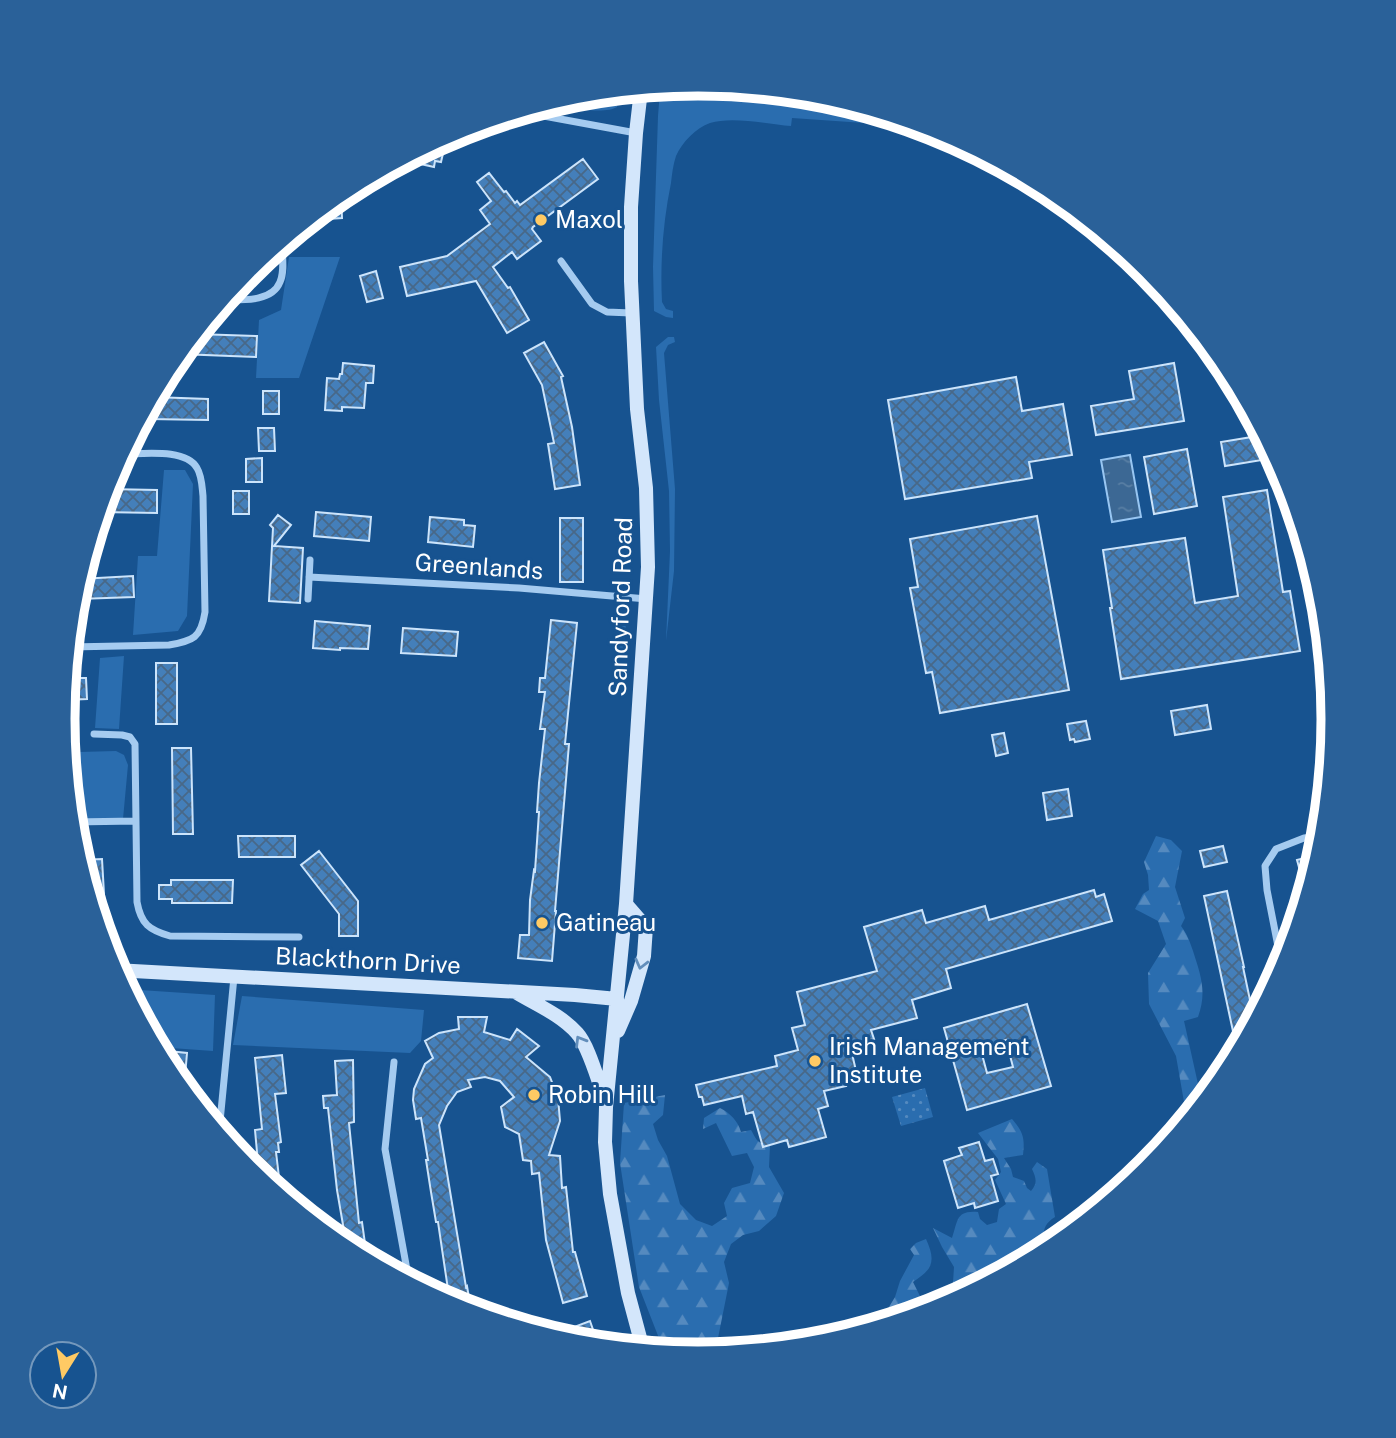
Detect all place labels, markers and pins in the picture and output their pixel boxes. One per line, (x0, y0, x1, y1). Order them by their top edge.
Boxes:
place label: Maxol (555, 205, 623, 233)
marker: Maxol (533, 212, 549, 228)
place label: Gatineau (556, 908, 656, 936)
marker: Gatineau (534, 915, 550, 931)
place label: Irish Management Institute (829, 1032, 1030, 1088)
marker: Irish Management Institute (807, 1053, 823, 1069)
place label: Robin Hill (548, 1080, 656, 1108)
marker: Robin Hill (526, 1087, 542, 1103)

